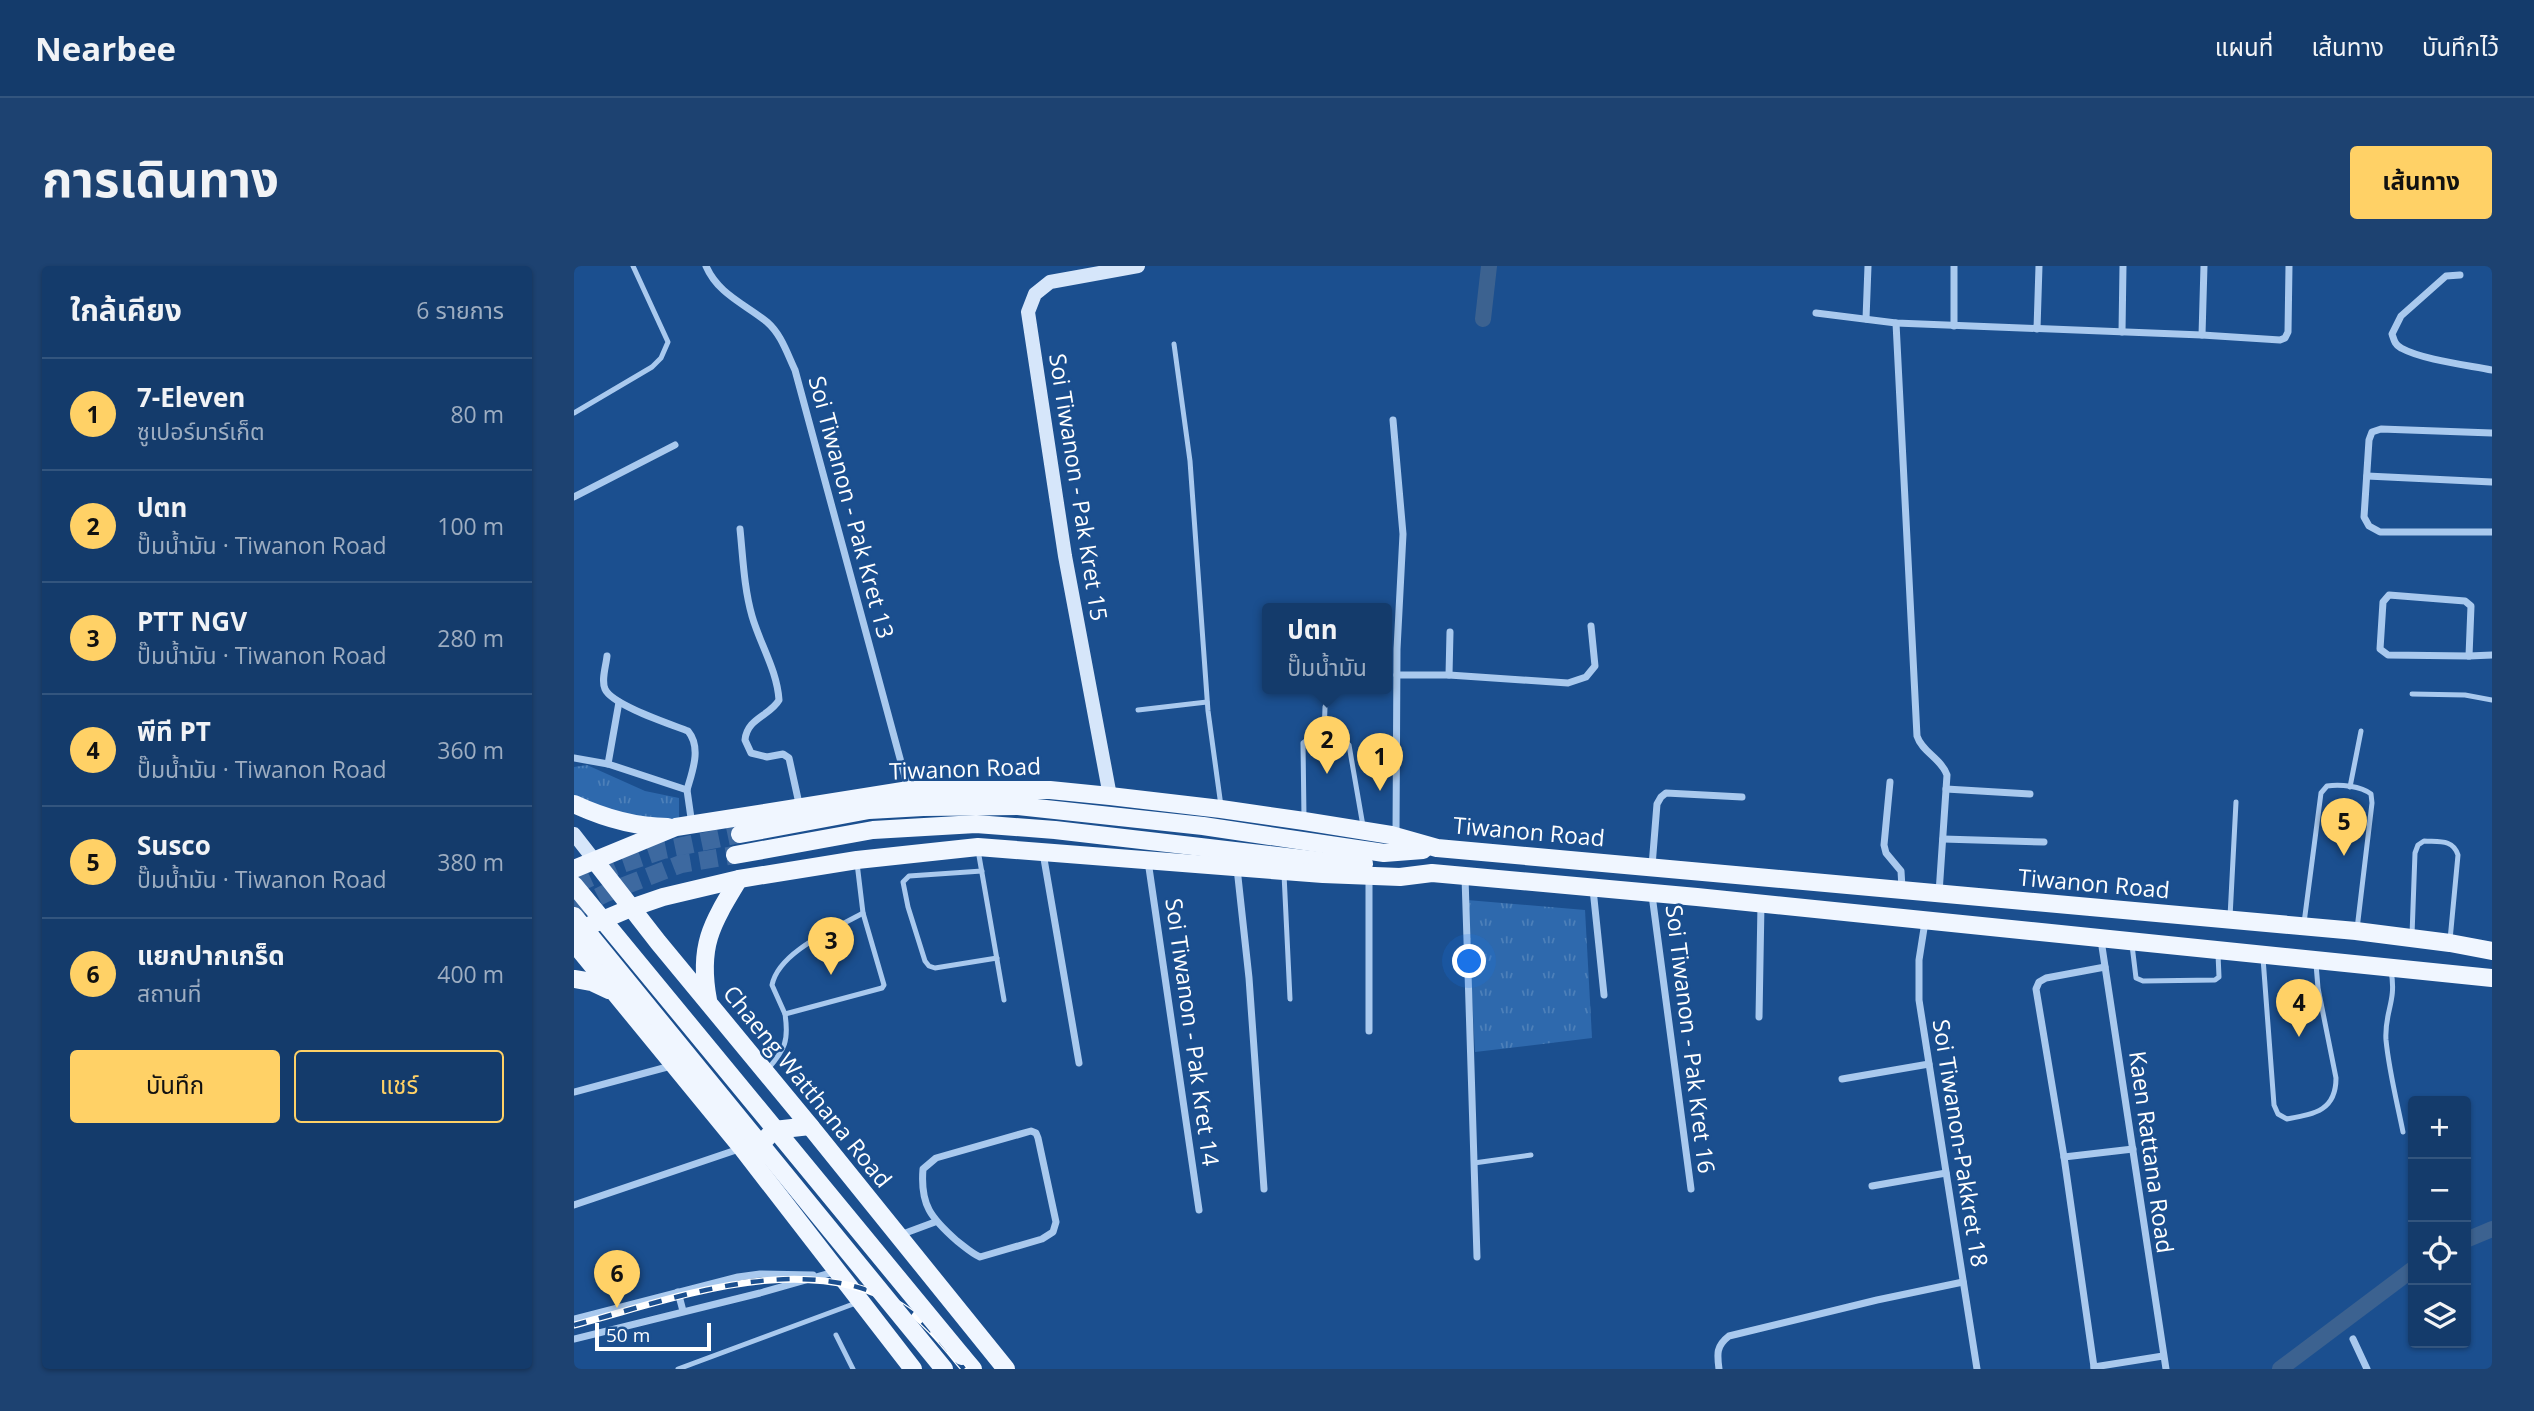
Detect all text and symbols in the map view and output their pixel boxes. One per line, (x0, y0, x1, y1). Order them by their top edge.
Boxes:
text: Nearbee (35, 26, 176, 71)
text: แผนที่ (2215, 30, 2273, 63)
text: เส้นทาง (2311, 30, 2384, 63)
text: บันทึกไว้ (2422, 30, 2499, 63)
text: การเดินทาง (42, 145, 279, 211)
button: เส้นทาง (2350, 146, 2492, 219)
text: ใกล้เคียง (70, 289, 182, 330)
text: 6 รายการ (416, 294, 504, 326)
street label: Soi Tiwanon - Pak Kret 15 (1042, 351, 1116, 623)
street label: Soi Tiwanon - Pak Kret 13 (802, 372, 902, 642)
text: 7-Eleven (137, 379, 245, 415)
text: 1 (86, 398, 100, 430)
text: 80 m (450, 398, 504, 430)
text: ซูเปอร์มาร์เก็ต (137, 415, 265, 447)
text: ปตท (137, 489, 187, 525)
text: 2 (86, 510, 100, 542)
text: 100 m (437, 510, 504, 542)
text: ปั๊มน้ำมัน · Tiwanon Road (137, 529, 387, 561)
text: PTT NGV (137, 603, 247, 639)
popup (1262, 603, 1392, 694)
text: ปตท (1287, 611, 1337, 647)
text: 3 (86, 622, 100, 654)
text: 280 m (437, 622, 504, 654)
text: ปั๊มน้ำมัน · Tiwanon Road (137, 639, 387, 671)
text: ปั๊มน้ำมัน (1287, 651, 1367, 683)
text: พีที PT (137, 713, 211, 749)
pin: 2 (1304, 716, 1350, 774)
pin: 1 (1357, 733, 1403, 791)
text: 4 (86, 734, 100, 766)
text: 360 m (437, 734, 504, 766)
street label: Tiwanon Road (888, 749, 1042, 787)
text: ปั๊มน้ำมัน · Tiwanon Road (137, 753, 387, 785)
pin: 5 (2321, 798, 2367, 856)
street label: Tiwanon Road (1452, 808, 1606, 854)
text: Susco (137, 827, 211, 863)
text: 5 (86, 846, 100, 878)
text: 380 m (437, 846, 504, 878)
street label: Tiwanon Road (2017, 860, 2171, 906)
text: ปั๊มน้ำมัน · Tiwanon Road (137, 863, 387, 895)
street label: Soi Tiwanon - Pak Kret 14 (1158, 896, 1228, 1168)
street label: Soi Tiwanon - Pak Kret 16 (1659, 903, 1723, 1175)
pin: 3 (808, 917, 854, 975)
text: แยกปากเกร็ด (137, 937, 285, 973)
your location (1452, 944, 1486, 978)
text: 6 (86, 958, 100, 990)
text: 400 m (437, 958, 504, 990)
text: สถานที่ (137, 977, 201, 1009)
street label: Chaeng Watthana Road (716, 978, 900, 1194)
pin: 4 (2276, 979, 2322, 1037)
street label: Soi Tiwanon-Pakkret 18 (1926, 1017, 1996, 1269)
street label: Kaen Rattana Road (2122, 1049, 2182, 1255)
button: บันทึก (70, 1050, 280, 1123)
button: แชร์ (294, 1050, 504, 1123)
map controls (2408, 1096, 2471, 1348)
button: + (2408, 1096, 2471, 1159)
button: − (2408, 1159, 2471, 1222)
button: locate (2408, 1222, 2471, 1285)
pin: 6 (594, 1250, 640, 1308)
button: layers (2408, 1285, 2471, 1348)
scale bar (595, 1320, 710, 1352)
text: 50 m (606, 1322, 650, 1348)

